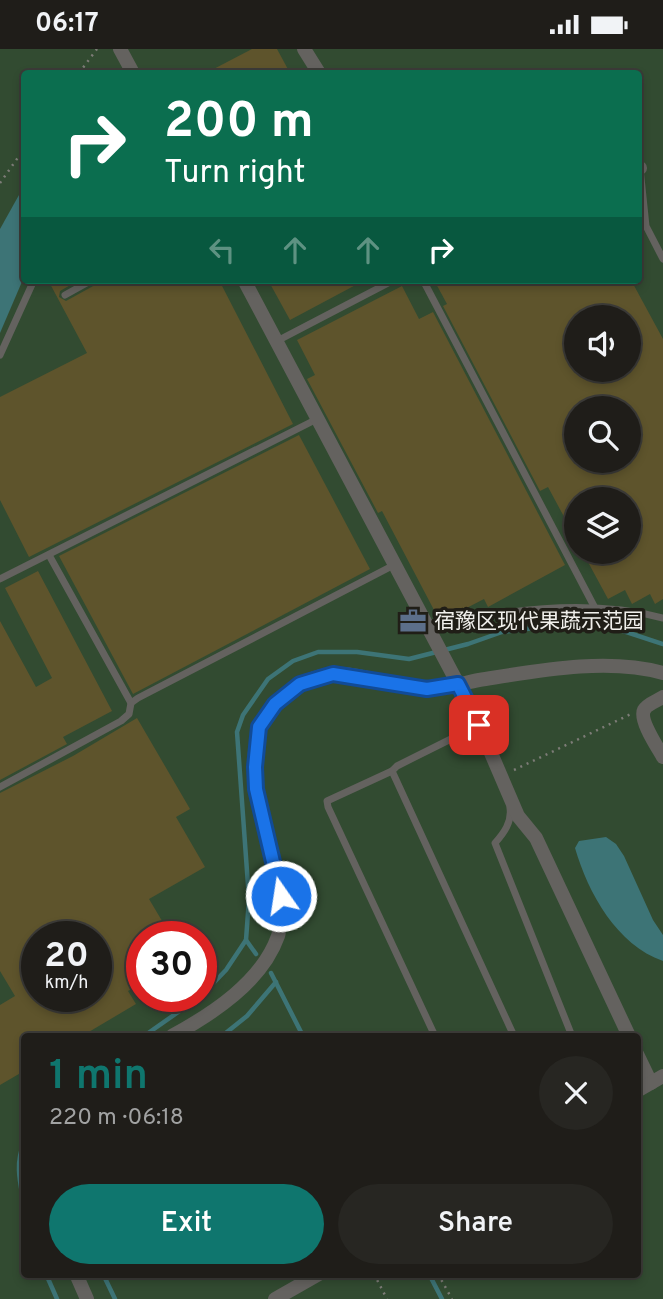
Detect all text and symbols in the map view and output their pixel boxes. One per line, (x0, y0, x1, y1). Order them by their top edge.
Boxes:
text: 06:17 (35, 8, 99, 41)
text: 200 m (164, 93, 314, 155)
icon: right (49, 98, 140, 189)
text: Turn right (164, 154, 306, 194)
icon: left (203, 231, 241, 269)
icon: ahead (276, 231, 314, 269)
icon: ahead (349, 231, 387, 269)
icon: right (422, 231, 460, 269)
map controls (564, 305, 641, 564)
button: sound (564, 305, 641, 382)
button: search (564, 396, 641, 473)
button: layers (564, 487, 641, 564)
office icon: 宿豫区现代果蔬示范园 (398, 606, 428, 636)
place label: 宿豫区现代果蔬示范园 (434, 609, 644, 636)
pin (449, 695, 509, 755)
icon: arrive (460, 706, 498, 744)
position arrow (244, 859, 318, 933)
speed limit sign: 30 (126, 921, 217, 1012)
text: 20 (44, 935, 89, 979)
text: km/h (45, 972, 88, 995)
text: 1 min (49, 1051, 148, 1104)
button: close (539, 1056, 613, 1130)
text: 220 m · 06:18 (49, 1104, 184, 1133)
button: Exit (49, 1184, 324, 1264)
button: Share (338, 1184, 613, 1264)

